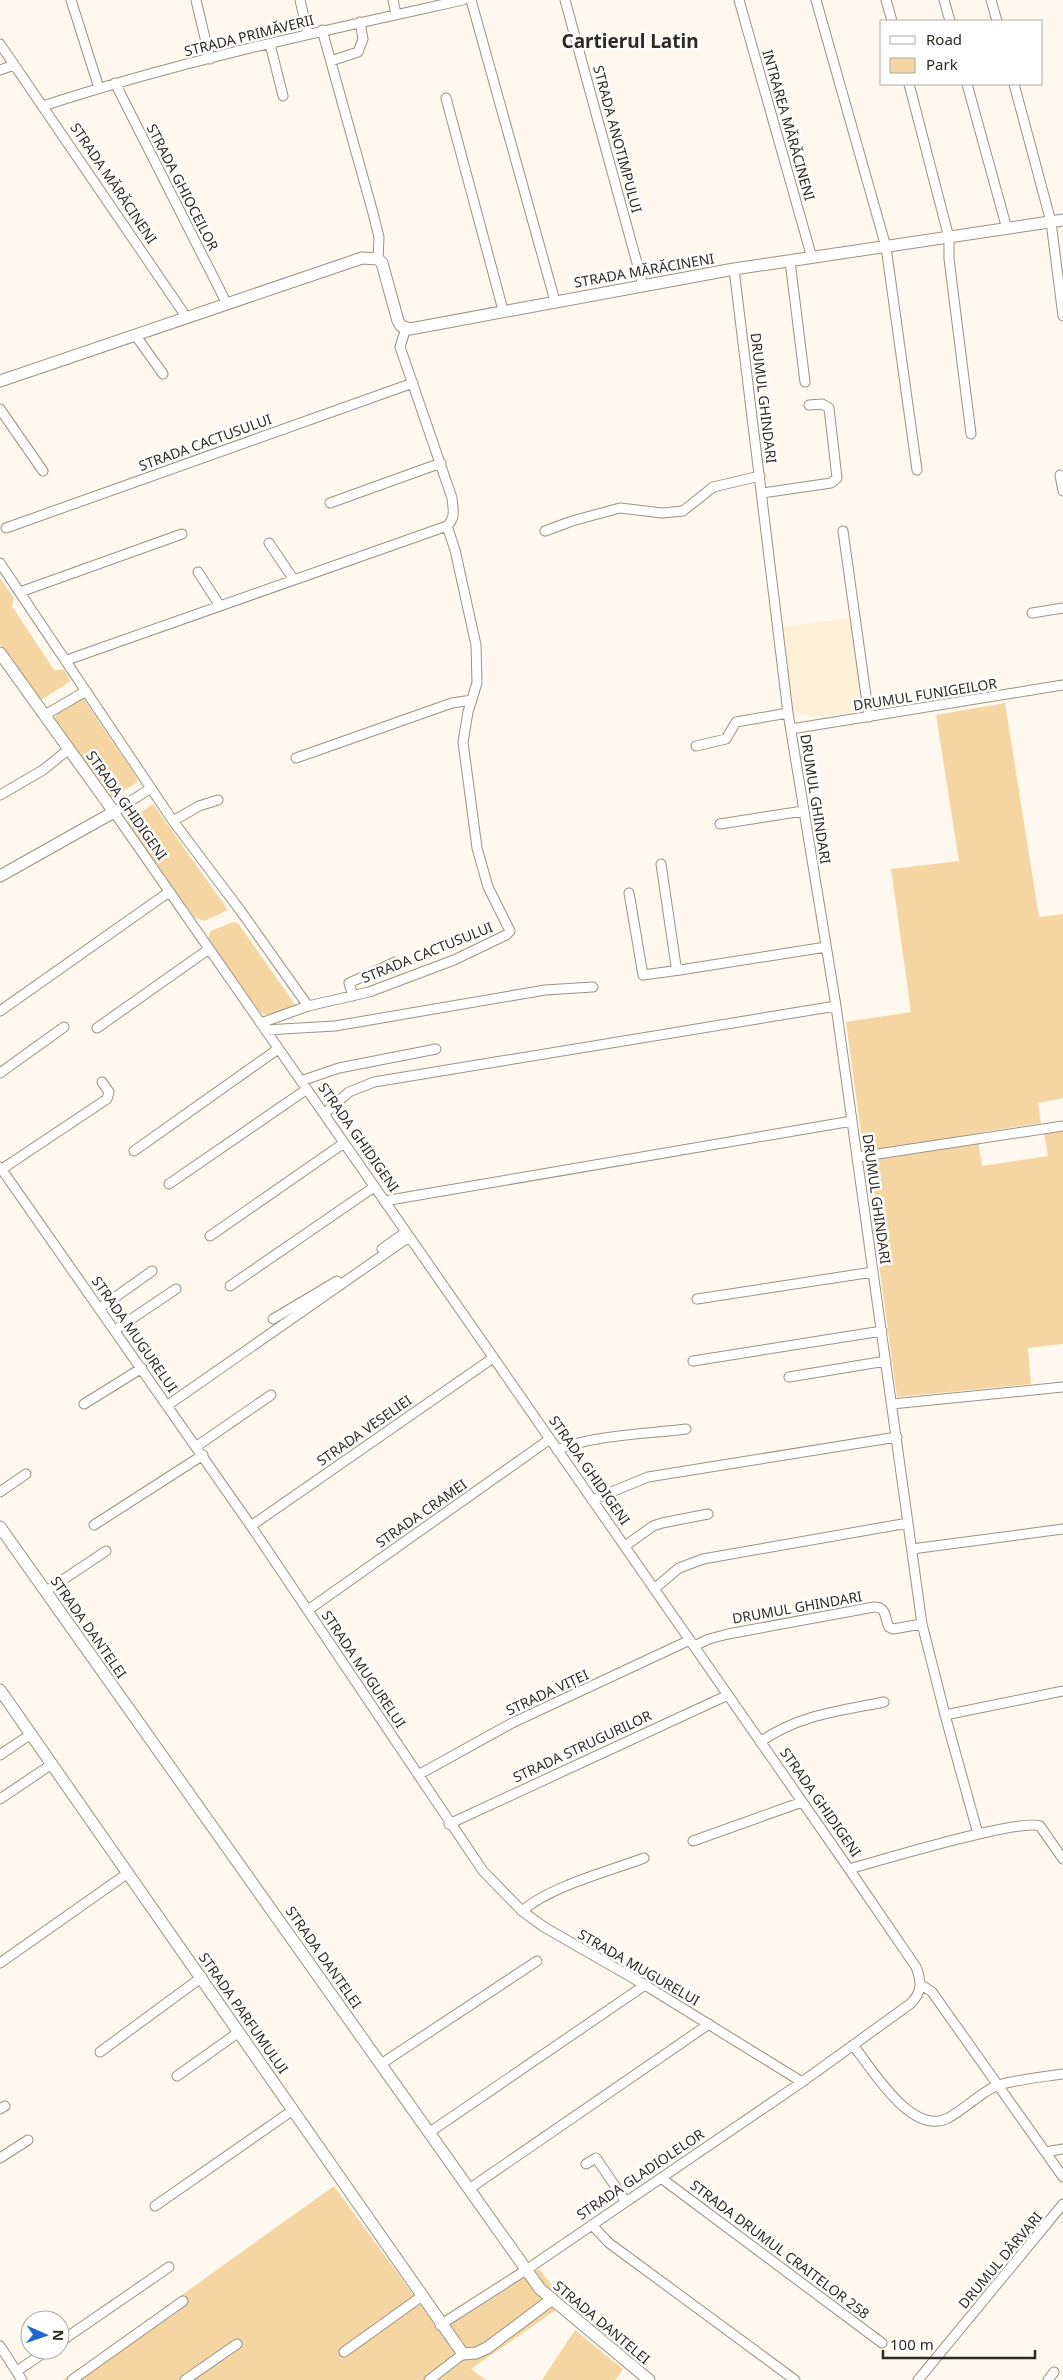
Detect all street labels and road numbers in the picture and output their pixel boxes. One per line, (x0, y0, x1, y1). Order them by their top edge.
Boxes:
street label: STRADA PRIMĂVERII (182, 10, 316, 60)
street label: INTRAREA MĂRĂCINENI (758, 47, 820, 203)
street label: STRADA ANOTIMPULUI (589, 63, 647, 215)
street label: STRADA MĂRĂCINENI (66, 119, 162, 247)
street label: STRADA GHIOCEILOR (143, 120, 223, 254)
street label: STRADA MĂRĂCINENI (572, 248, 716, 292)
street label: DRUMUL GHINDARI (747, 332, 781, 465)
street label: STRADA CACTUSULUI (136, 409, 274, 475)
street label: DRUMUL FUNIGEILOR (852, 673, 999, 715)
street label: DRUMUL GHINDARI (796, 733, 836, 866)
street label: STRADA GHIDIGENI (82, 747, 172, 864)
street label: STRADA CACTUSULUI (358, 917, 496, 987)
street label: STRADA GHIDIGENI (314, 1079, 404, 1196)
street label: DRUMUL GHINDARI (858, 1133, 896, 1266)
street label: STRADA MUGURELUI (88, 1272, 182, 1396)
street label: STRADA VESELIEI (313, 1390, 415, 1470)
street label: STRADA GHIDIGENI (545, 1412, 635, 1529)
street label: STRADA CRAMEI (372, 1474, 471, 1552)
street label: STRADA DANTELEI (47, 1572, 132, 1682)
street label: DRUMUL GHINDARI (731, 1586, 864, 1628)
street label: STRADA MUGURELUI (318, 1607, 411, 1732)
street label: STRADA VIȚEI (503, 1664, 592, 1719)
street label: STRADA STRUGURILOR (510, 1705, 655, 1786)
street label: STRADA GHIDIGENI (776, 1744, 866, 1861)
street label: STRADA DANTELEI (282, 1902, 367, 2012)
street label: STRADA MUGURELUI (575, 1924, 704, 2010)
street label: STRADA PARFUMULUI (195, 1949, 293, 2078)
street label: STRADA GLADIOLELOR (573, 2124, 708, 2224)
street label: STRADA DRUMUL CRAITELOR 258 (686, 2175, 874, 2323)
street label: DRUMUL DÂRVARI (954, 2207, 1046, 2312)
street label: STRADA DANTELEI (550, 2276, 654, 2368)

